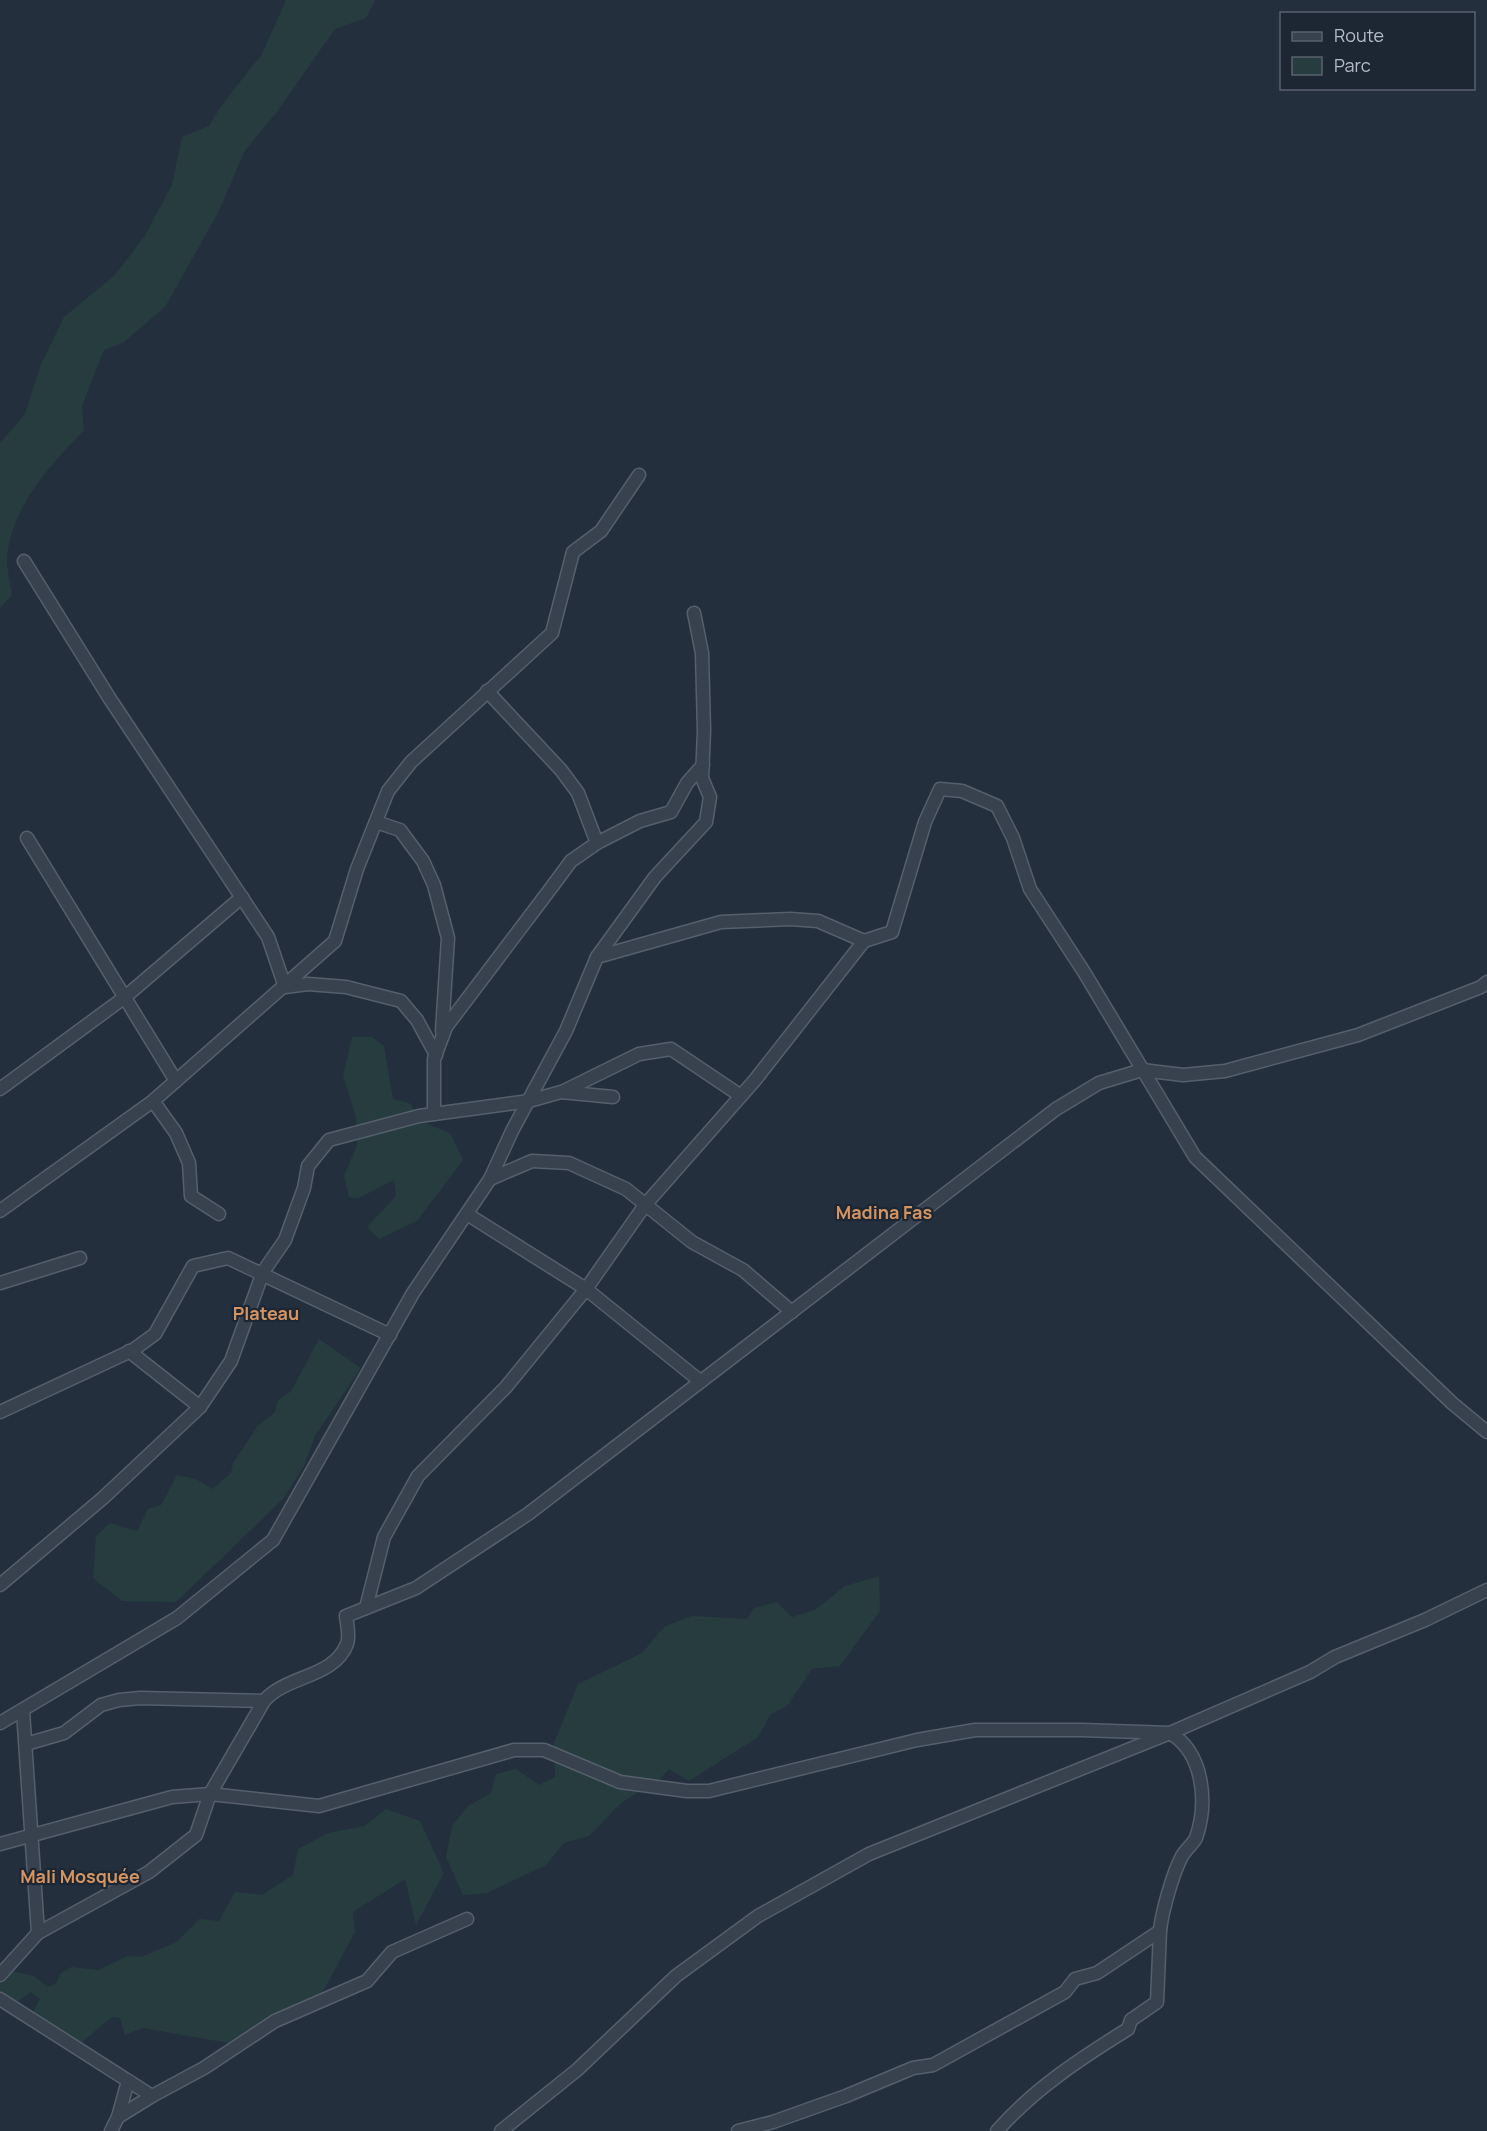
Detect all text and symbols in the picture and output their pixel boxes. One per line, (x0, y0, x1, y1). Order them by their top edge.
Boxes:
legend (1280, 12, 1475, 90)
text: Route (1334, 23, 1384, 47)
text: Parc (1334, 53, 1371, 77)
district label: Madina Fas (836, 1200, 932, 1224)
district label: Plateau (233, 1301, 299, 1325)
district label: Mali Mosquée (20, 1864, 140, 1888)

